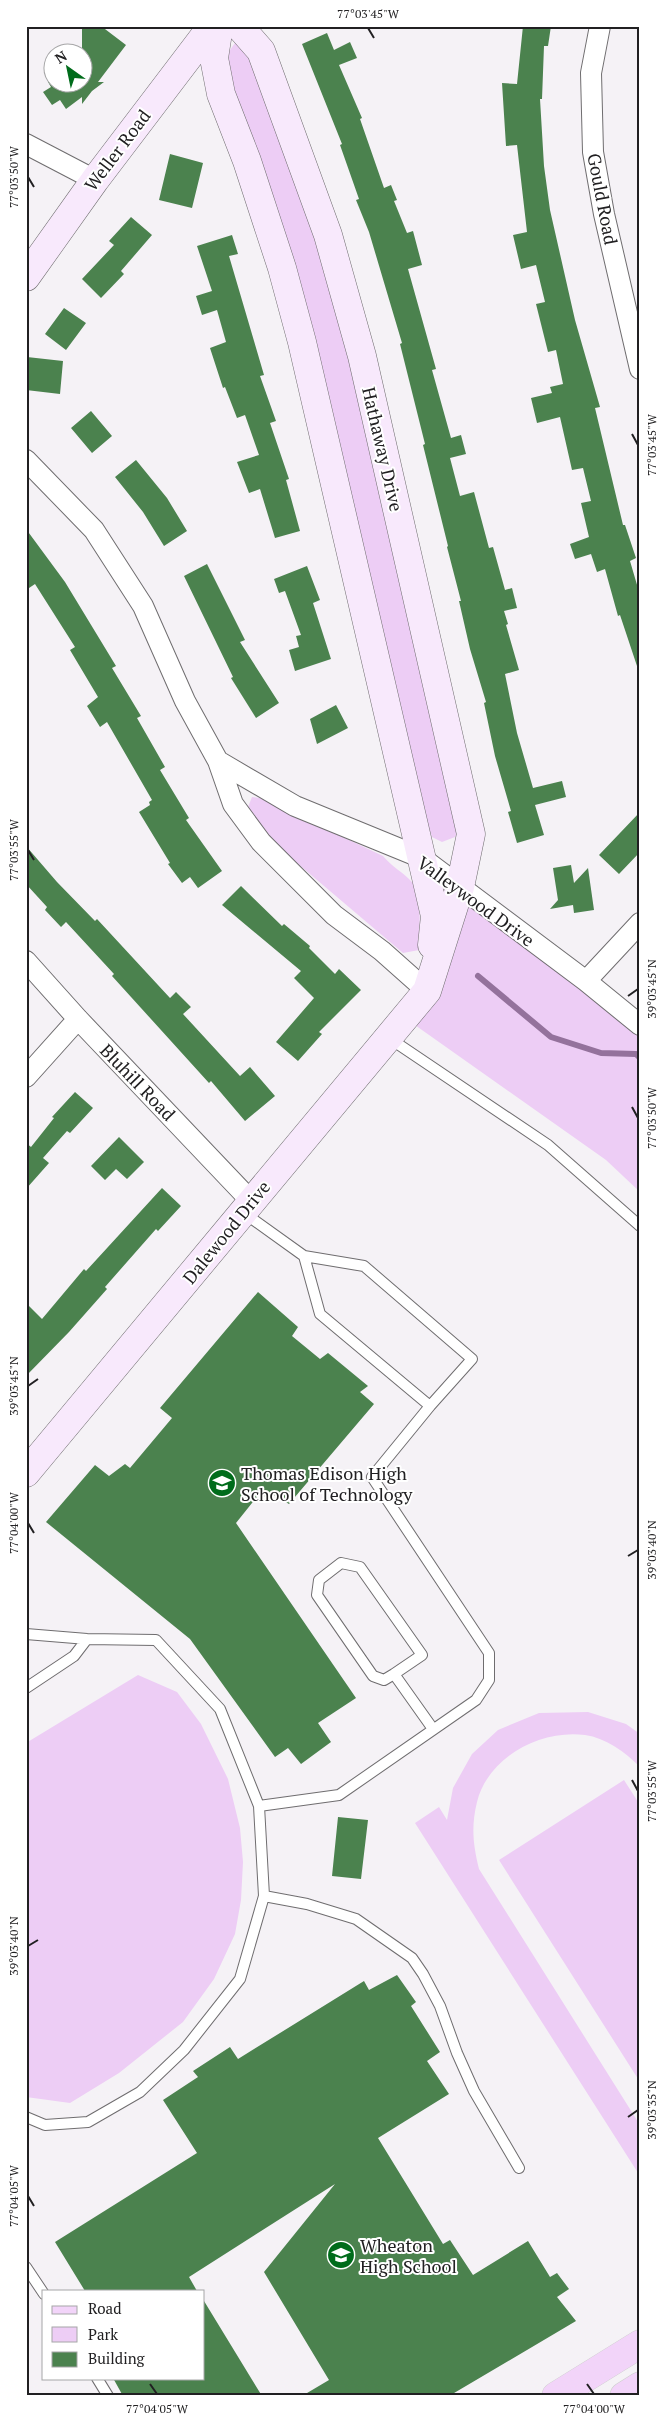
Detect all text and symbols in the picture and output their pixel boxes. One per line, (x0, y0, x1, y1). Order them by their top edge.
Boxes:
text: 77°03'45"W (337, 6, 400, 21)
north arrow (42, 42, 92, 92)
text: N (51, 46, 71, 68)
street label: Weller Road (79, 104, 155, 196)
text: 77°03'50"W (6, 145, 21, 208)
street label: Gould Road (582, 151, 624, 247)
street label: Hathaway Drive (357, 384, 409, 514)
text: 77°03'45"W (644, 413, 659, 476)
text: 77°03'55"W (6, 818, 21, 881)
street label: Valleywood Drive (413, 850, 539, 952)
text: 39°03'45"N (644, 959, 659, 1019)
street label: Bluhill Road (95, 1038, 181, 1126)
text: 77°03'50"W (644, 1086, 659, 1149)
street label: Dalewood Drive (177, 1175, 275, 1289)
text: 39°03'45"N (6, 1356, 21, 1416)
place label: Thomas Edison High School of Technology (241, 1461, 413, 1506)
school or university icon: Thomas Edison High School of Technology (207, 1468, 237, 1498)
text: 77°04'00"W (6, 1491, 21, 1554)
text: 39°03'40"N (644, 1520, 659, 1580)
text: 77°03'55"W (644, 1759, 659, 1822)
text: 39°03'40"N (6, 1916, 21, 1976)
text: 39°03'35"N (644, 2080, 659, 2140)
text: 77°04'05"W (6, 2164, 21, 2227)
place label: Wheaton High School (360, 2233, 457, 2278)
school or university icon: Wheaton High School (326, 2240, 356, 2270)
legend (42, 2290, 205, 2380)
text: Road (88, 2298, 121, 2318)
text: Park (88, 2324, 118, 2344)
text: Building (88, 2348, 146, 2368)
text: 77°04'05"W (126, 2401, 189, 2416)
text: 77°04'00"W (563, 2401, 626, 2416)

